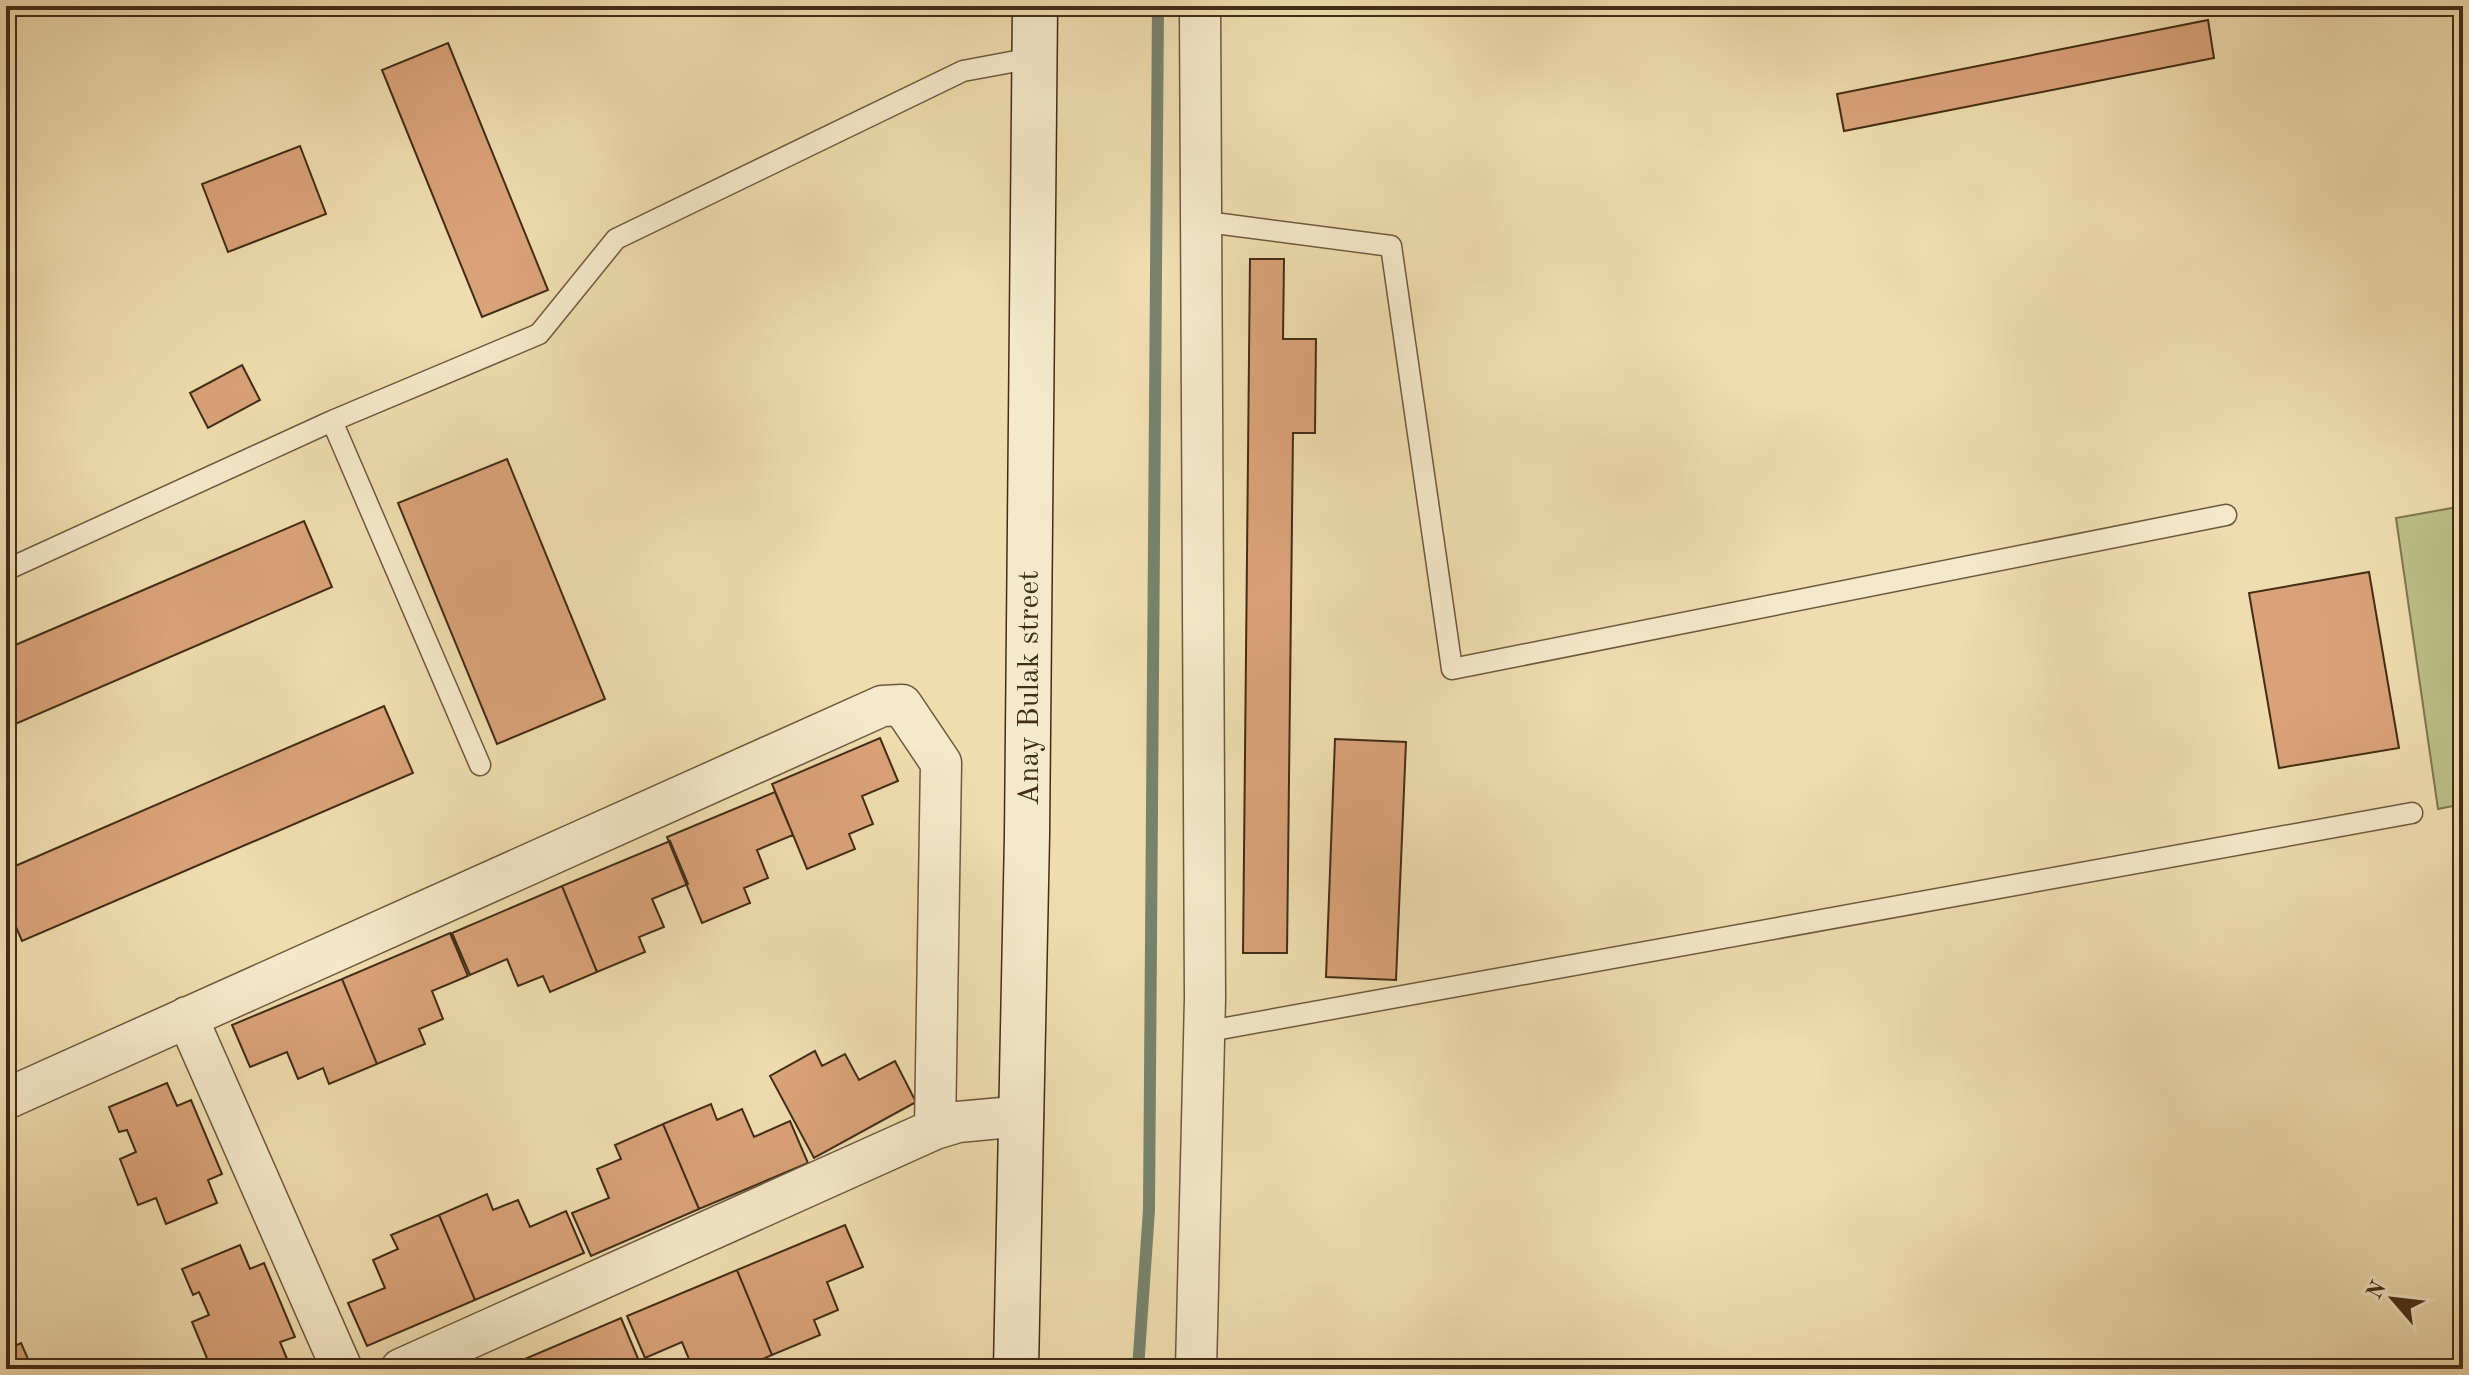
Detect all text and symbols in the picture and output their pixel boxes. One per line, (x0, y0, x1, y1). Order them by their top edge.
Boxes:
street label: Anay Bulak street (1015, 570, 1045, 806)
north arrow (2353, 1259, 2433, 1339)
text: N (2363, 1278, 2391, 1303)

